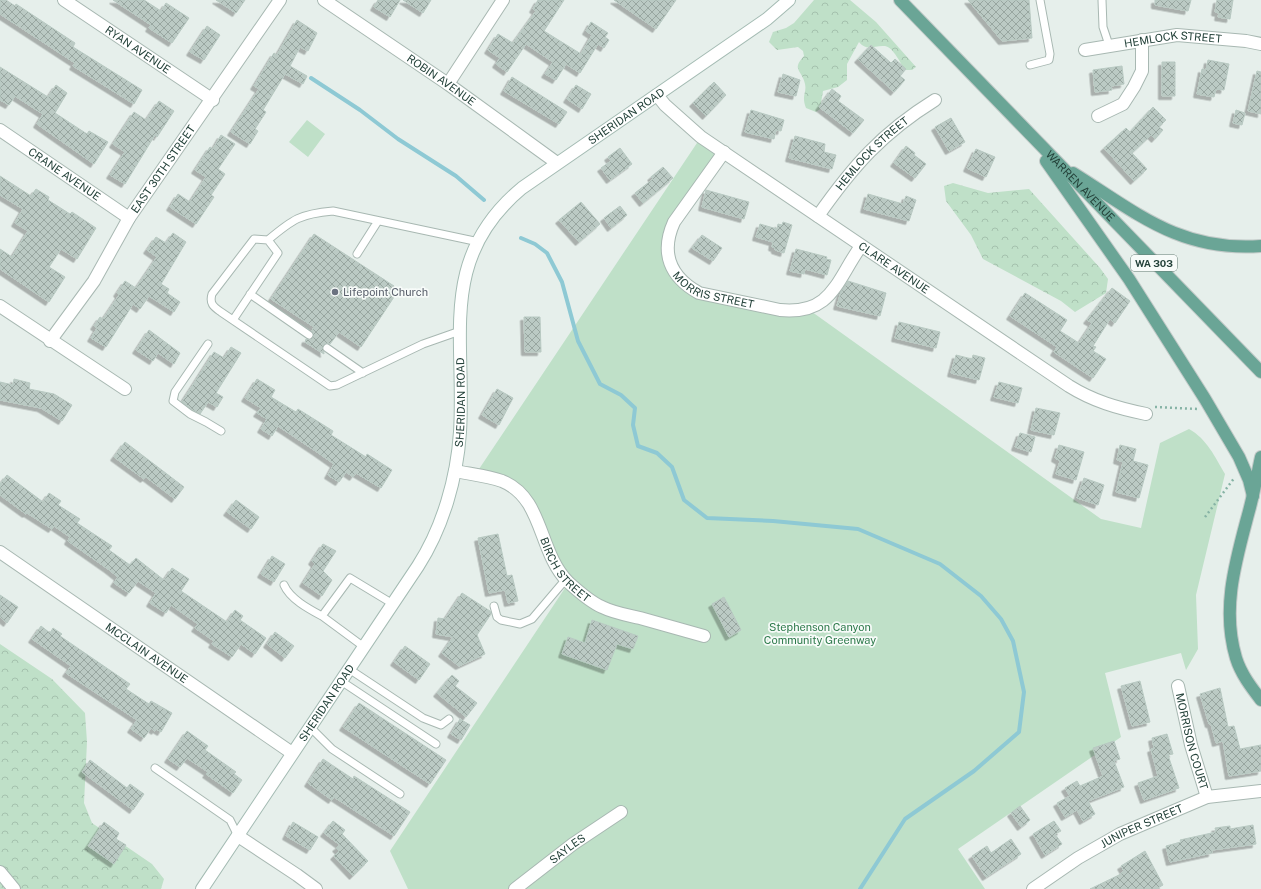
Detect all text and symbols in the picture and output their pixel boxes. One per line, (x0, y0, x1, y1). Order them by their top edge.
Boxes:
street label: RYAN AVENUE (103, 24, 173, 76)
street label: HEMLOCK STREET (1123, 29, 1223, 50)
street label: ROBIN AVENUE (405, 52, 478, 108)
street label: SHERIDAN ROAD (586, 85, 667, 147)
street label: HEMLOCK STREET (833, 114, 911, 192)
street label: EAST 30TH STREET (128, 123, 198, 215)
street label: CRANE AVENUE (26, 145, 103, 203)
street label: WARREN AVENUE (1044, 148, 1117, 224)
street label: CLARE AVENUE (856, 239, 932, 296)
road number: WA 303 (1131, 255, 1177, 271)
street label: MORRIS STREET (671, 269, 756, 311)
place label: Lifepoint Church (343, 286, 428, 298)
marker: Lifepoint Church (330, 287, 340, 297)
street label: SHERIDAN ROAD (453, 357, 467, 448)
street label: BIRCH STREET (538, 536, 593, 605)
street label: MCCLAIN AVENUE (103, 620, 190, 685)
park label: Stephenson Canyon Community Greenway (764, 621, 876, 646)
street label: SHERIDAN ROAD (297, 662, 357, 743)
street label: MORRISON COURT (1174, 692, 1210, 791)
street label: JUNIPER STREET (1098, 802, 1185, 850)
street label: SAYLES (547, 832, 587, 866)

